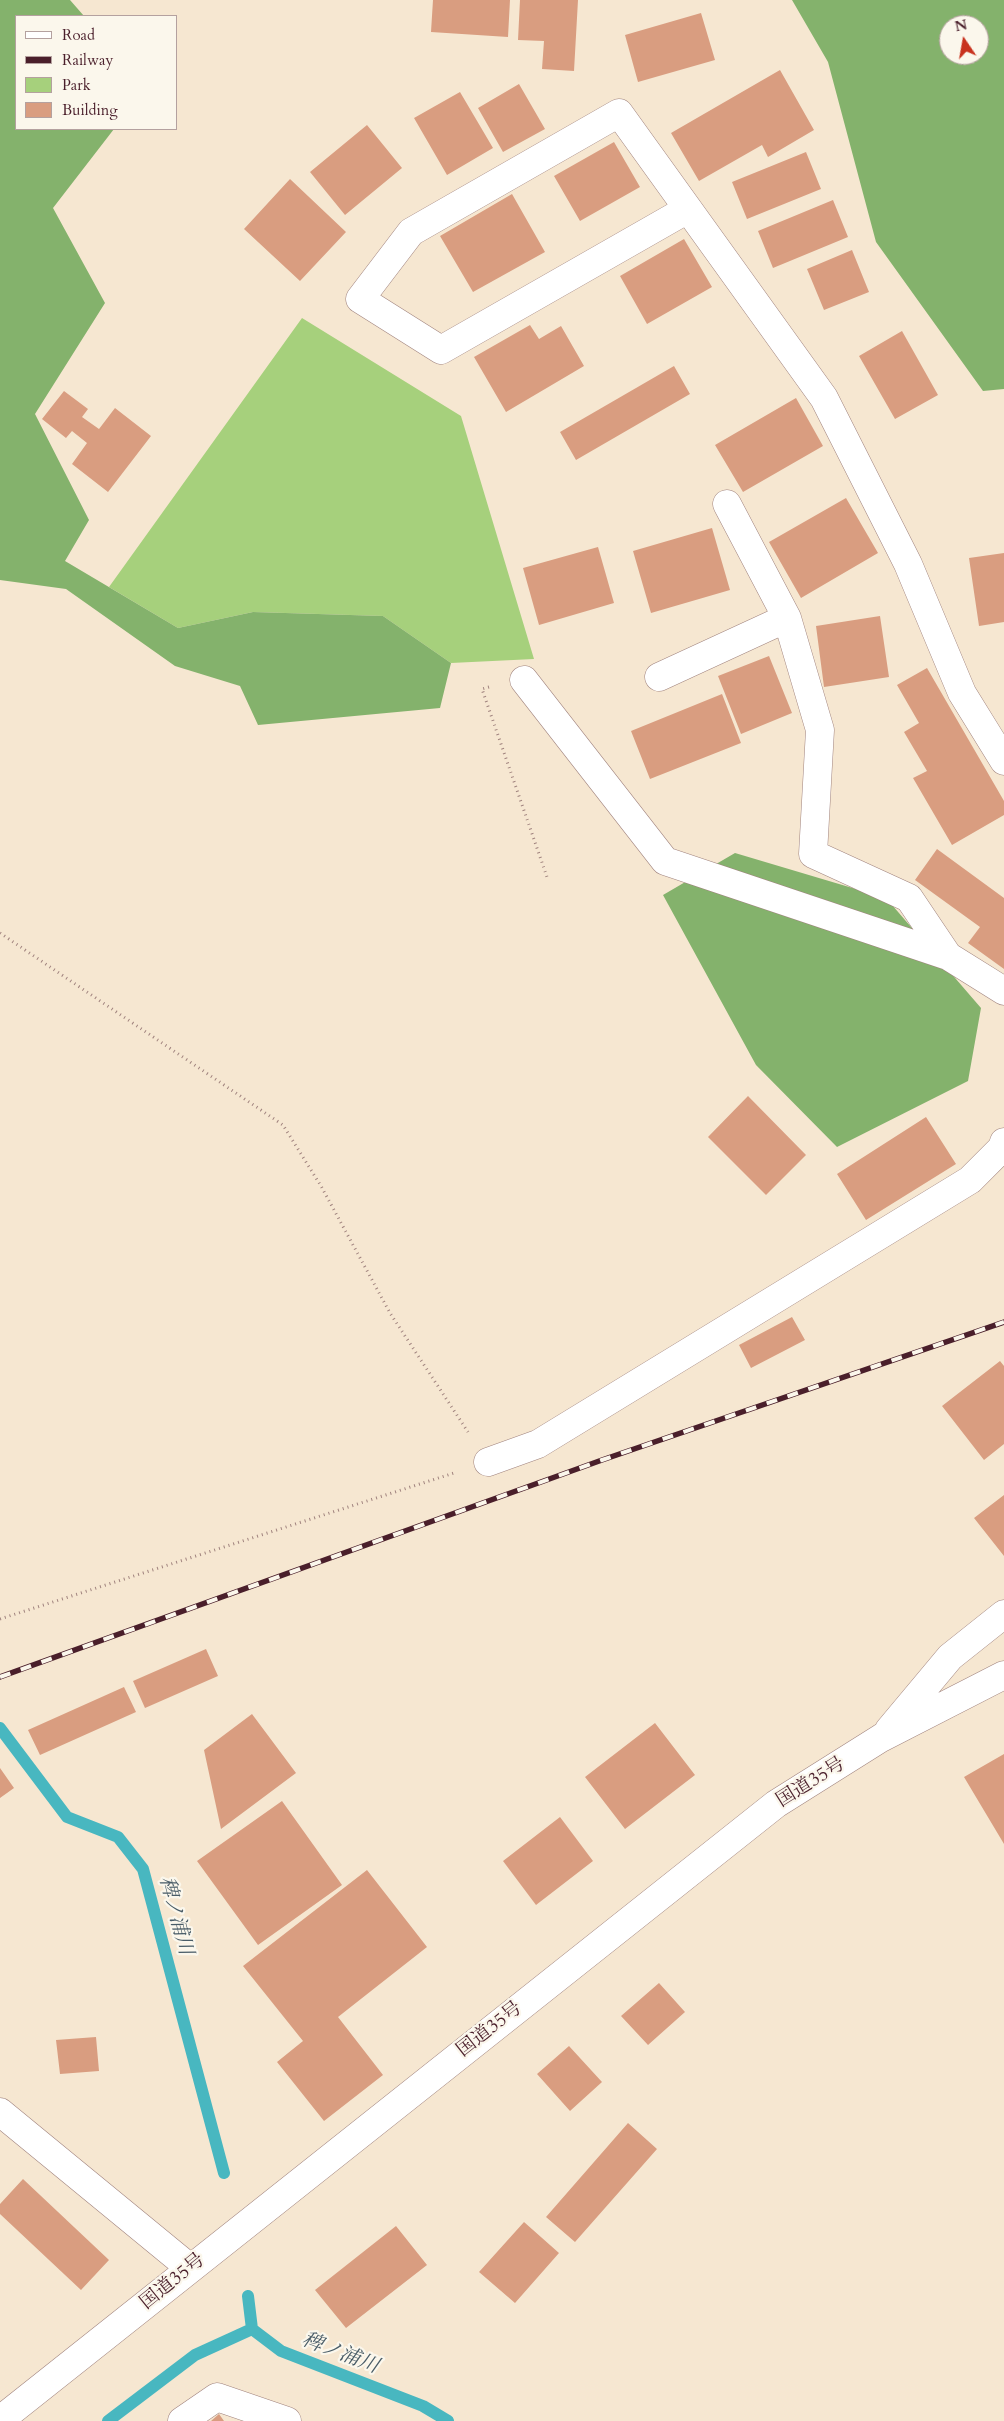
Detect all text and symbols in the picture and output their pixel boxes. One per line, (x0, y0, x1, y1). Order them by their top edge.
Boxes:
legend (15, 15, 178, 130)
north arrow (939, 15, 989, 65)
text: N (953, 15, 969, 36)
text: Road (62, 25, 95, 45)
text: Railway (62, 50, 113, 70)
text: Park (62, 75, 91, 95)
text: Building (62, 100, 118, 120)
street label: 国道35号 (773, 1753, 849, 1813)
water label: 稗ノ浦川 (153, 1874, 197, 1958)
street label: 国道35号 (453, 1997, 527, 2063)
street label: 国道35号 (136, 2249, 210, 2315)
water label: 稗ノ浦川 (298, 2328, 382, 2380)

